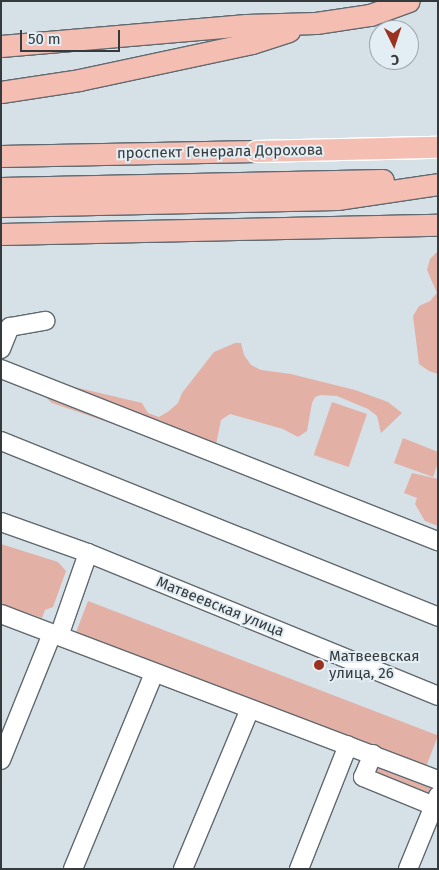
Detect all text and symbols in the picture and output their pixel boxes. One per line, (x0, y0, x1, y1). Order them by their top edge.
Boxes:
scale bar (22, 20, 122, 52)
north arrow (369, 20, 419, 70)
text: 50 m (28, 30, 61, 48)
text: С (390, 51, 400, 68)
street label: проспект Генерала Дорохова (117, 141, 323, 163)
street label: Матвеевская улица (153, 573, 287, 641)
place label: Матвеевская улица, 26 (329, 647, 420, 682)
marker: Матвеевская улица, 26 (313, 659, 325, 671)

